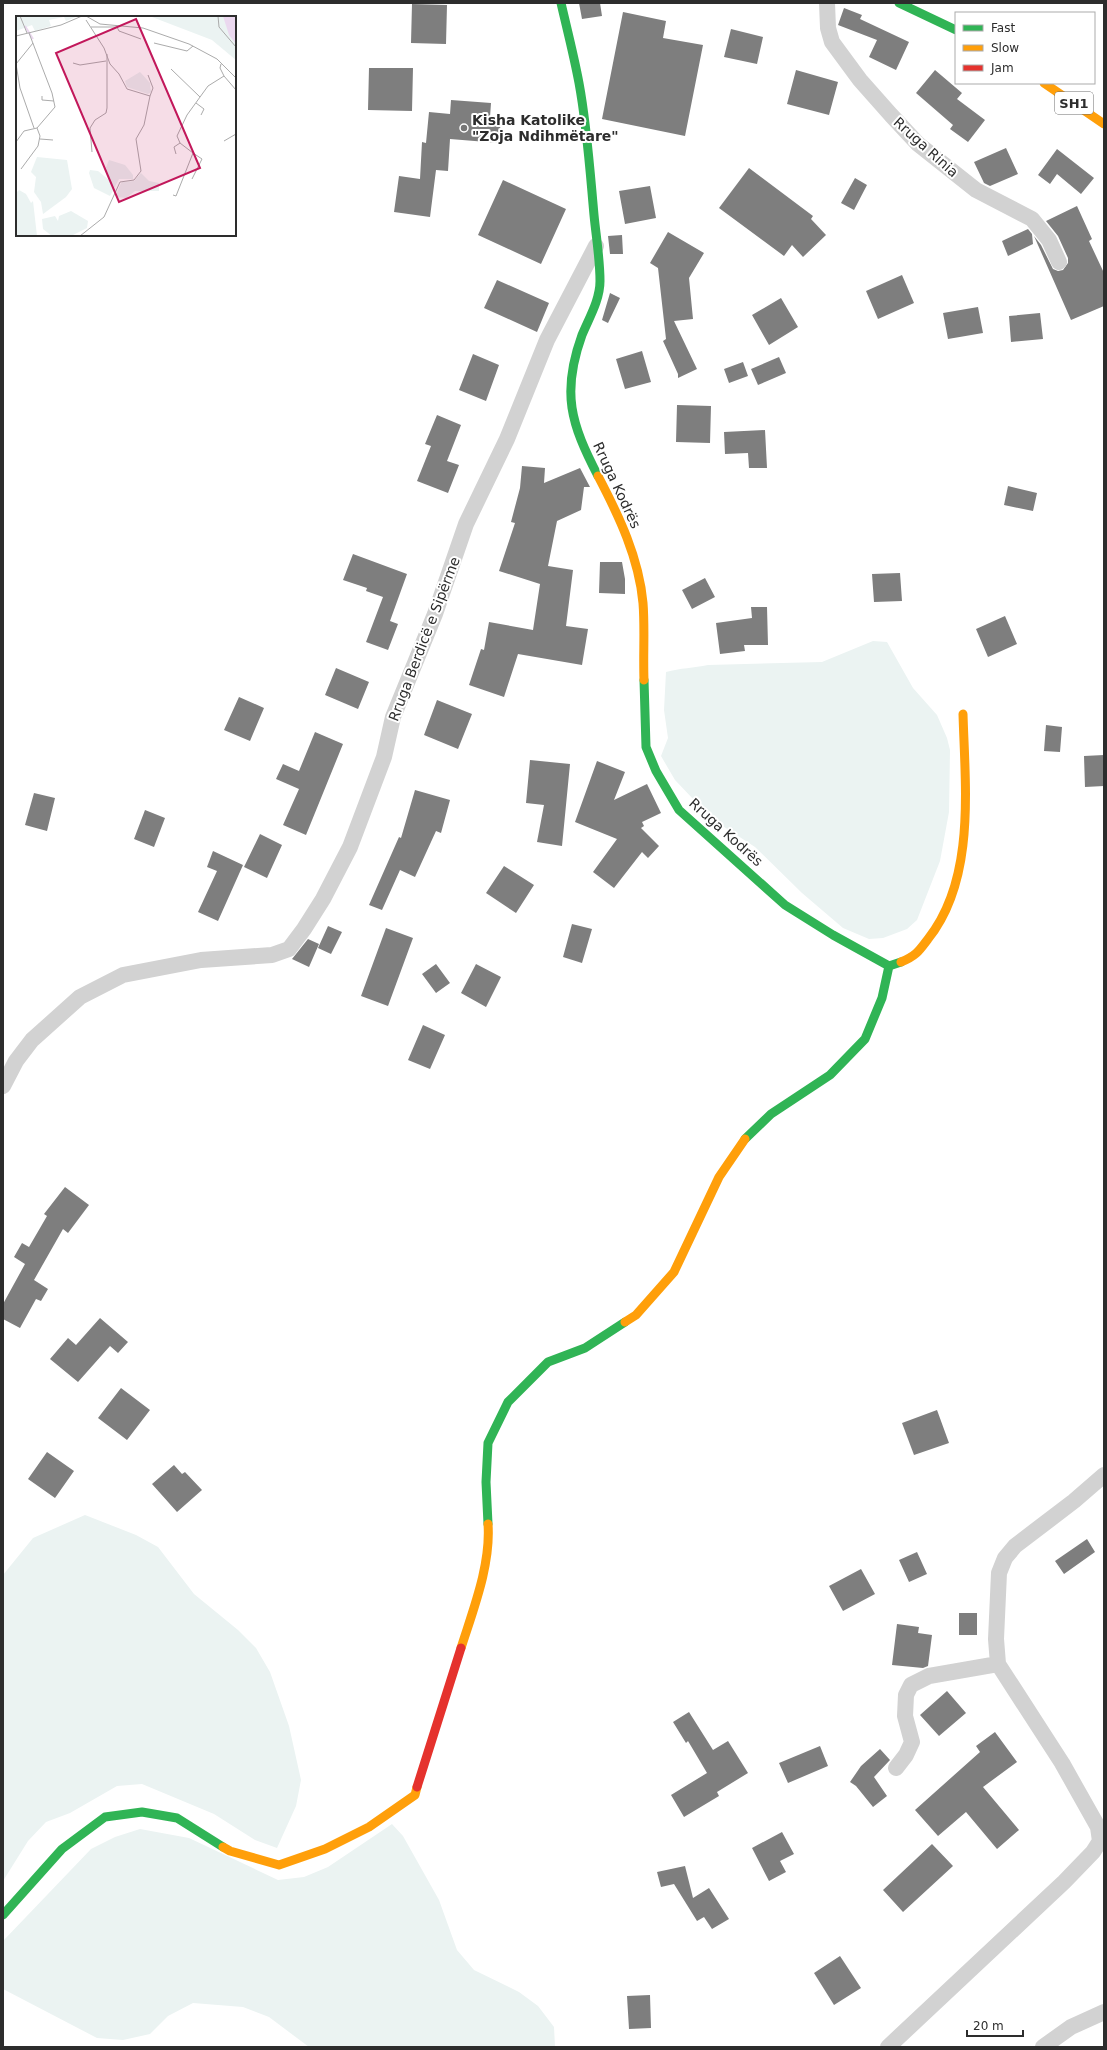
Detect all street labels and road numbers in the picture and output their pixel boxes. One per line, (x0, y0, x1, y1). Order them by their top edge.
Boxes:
road number: SH1 (1055, 92, 1093, 114)
street label: Rruga Rinia (890, 114, 962, 180)
street label: Rruga Kodrës (590, 439, 644, 531)
street label: Rruga Berdicë e Sipërme (385, 555, 463, 723)
street label: Rruga Kodrës (686, 795, 766, 869)

